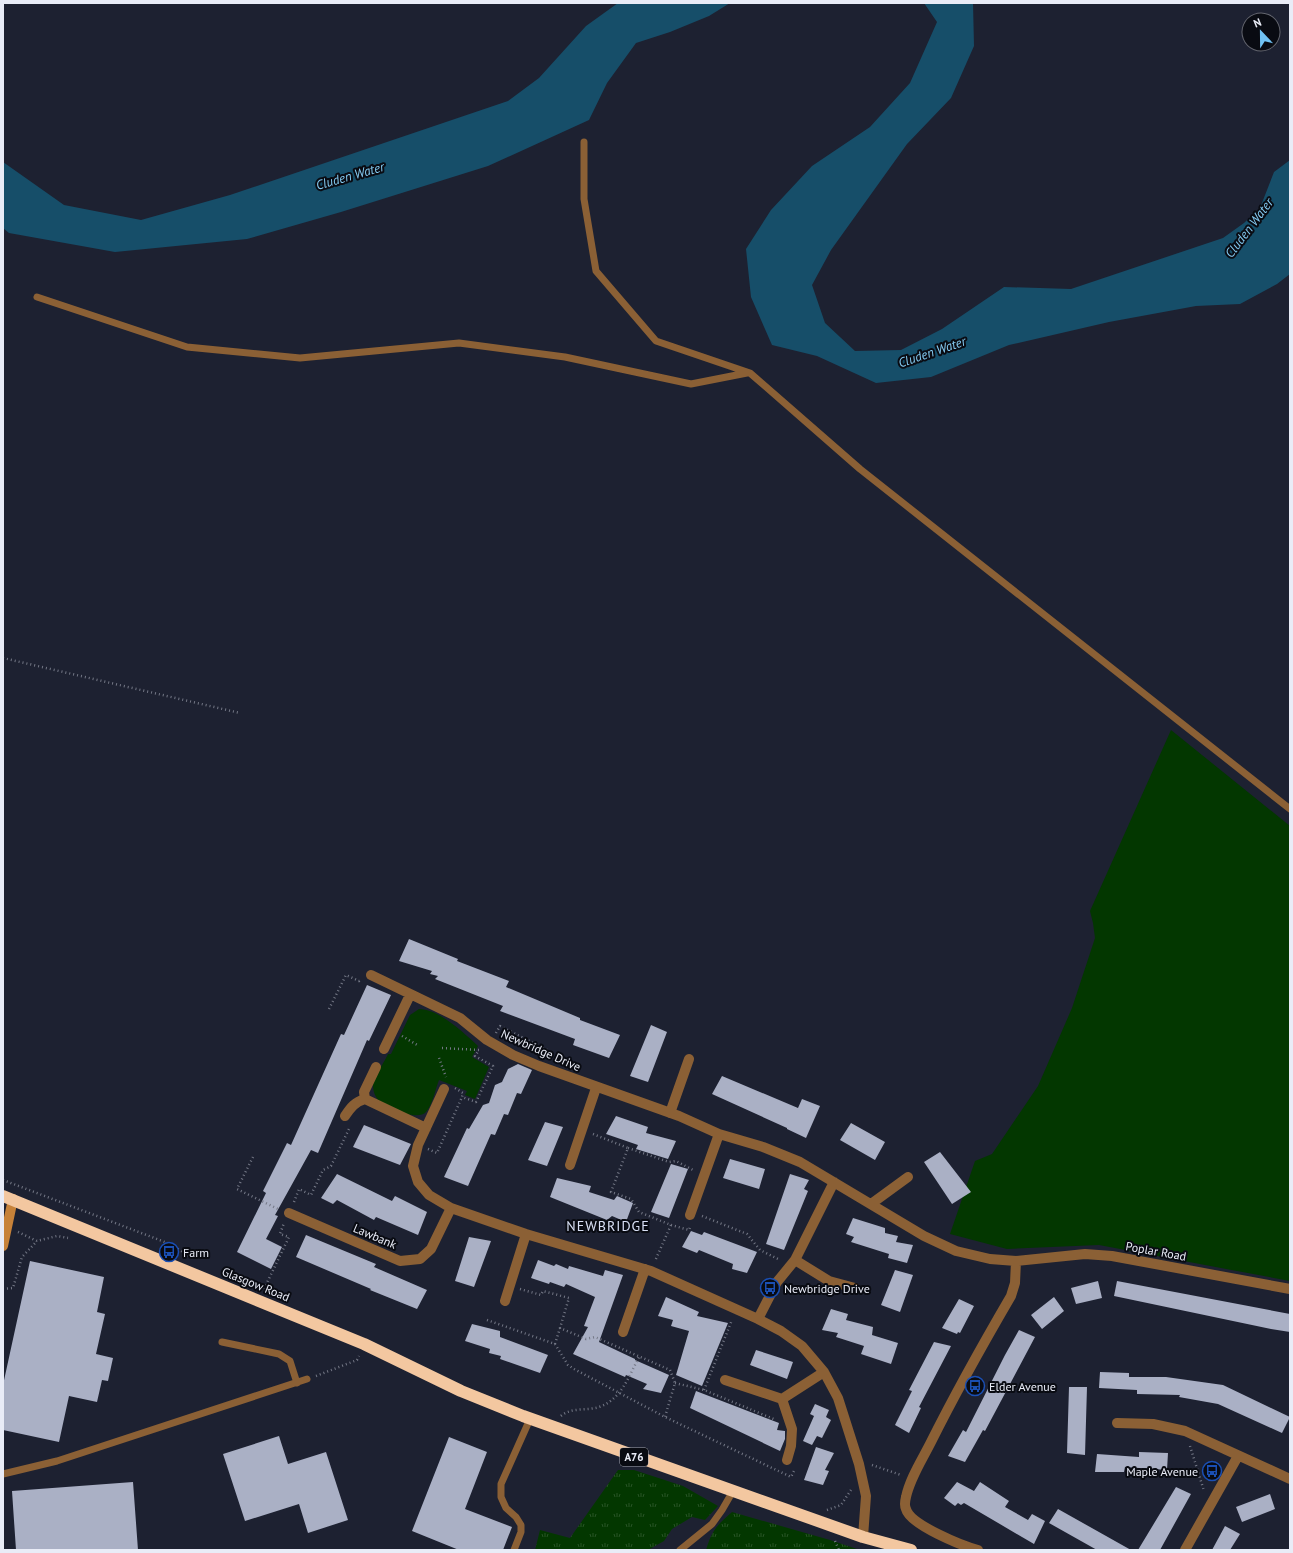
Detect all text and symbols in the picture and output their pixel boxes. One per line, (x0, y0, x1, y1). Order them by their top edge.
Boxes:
north arrow (1241, 12, 1281, 52)
text: N (1251, 15, 1263, 31)
water label: Cluden Water (314, 158, 387, 194)
water label: Cluden Water (1221, 194, 1277, 261)
water label: Cluden Water (896, 332, 969, 372)
street label: Newbridge Drive (499, 1026, 583, 1074)
district label: NEWBRIDGE (566, 1217, 650, 1235)
street label: Lawbank (351, 1220, 399, 1252)
street label: Poplar Road (1124, 1238, 1188, 1264)
bus stop icon: Farm (158, 1241, 180, 1263)
place label: Farm (183, 1245, 209, 1260)
street label: Glasgow Road (220, 1264, 292, 1304)
bus stop icon: Newbridge Drive (759, 1277, 781, 1299)
place label: Newbridge Drive (784, 1281, 870, 1296)
bus stop icon: Elder Avenue (964, 1375, 986, 1397)
place label: Elder Avenue (989, 1379, 1056, 1394)
road number: A76 (620, 1448, 648, 1466)
bus stop icon: Maple Avenue (1201, 1460, 1223, 1482)
place label: Maple Avenue (1126, 1464, 1198, 1479)

